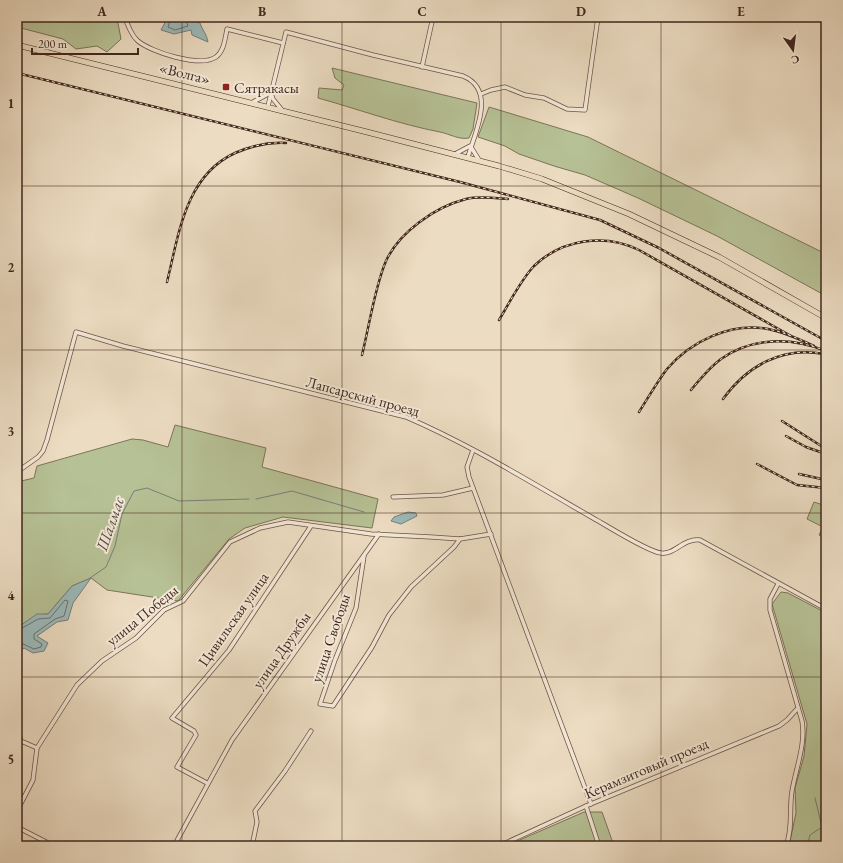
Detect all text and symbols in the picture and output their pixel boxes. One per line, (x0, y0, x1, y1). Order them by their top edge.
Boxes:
text: A (96, 3, 107, 20)
text: B (258, 3, 266, 20)
text: C (417, 3, 427, 20)
text: D (576, 3, 586, 20)
text: E (737, 3, 745, 20)
scale bar (32, 30, 138, 56)
north arrow (773, 30, 813, 70)
text: 200 m (38, 36, 68, 52)
text: С (790, 52, 801, 67)
street label: «Волга» (157, 57, 213, 89)
place label: Сятракасы (234, 78, 299, 97)
marker: Сятракасы (221, 82, 231, 92)
text: 1 (8, 95, 15, 112)
text: 2 (8, 259, 15, 276)
street label: Лапсарский проезд (304, 372, 422, 420)
text: 3 (8, 423, 15, 440)
water label: Шалмас (91, 493, 129, 555)
street label: Цивильская улица (193, 568, 273, 670)
street label: улица Победы (102, 580, 182, 650)
text: 4 (8, 587, 15, 604)
street label: улица Свободы (306, 591, 354, 685)
street label: улица Дружбы (248, 608, 314, 692)
street label: Керамзитовый проезд (581, 733, 711, 803)
text: 5 (8, 751, 14, 768)

